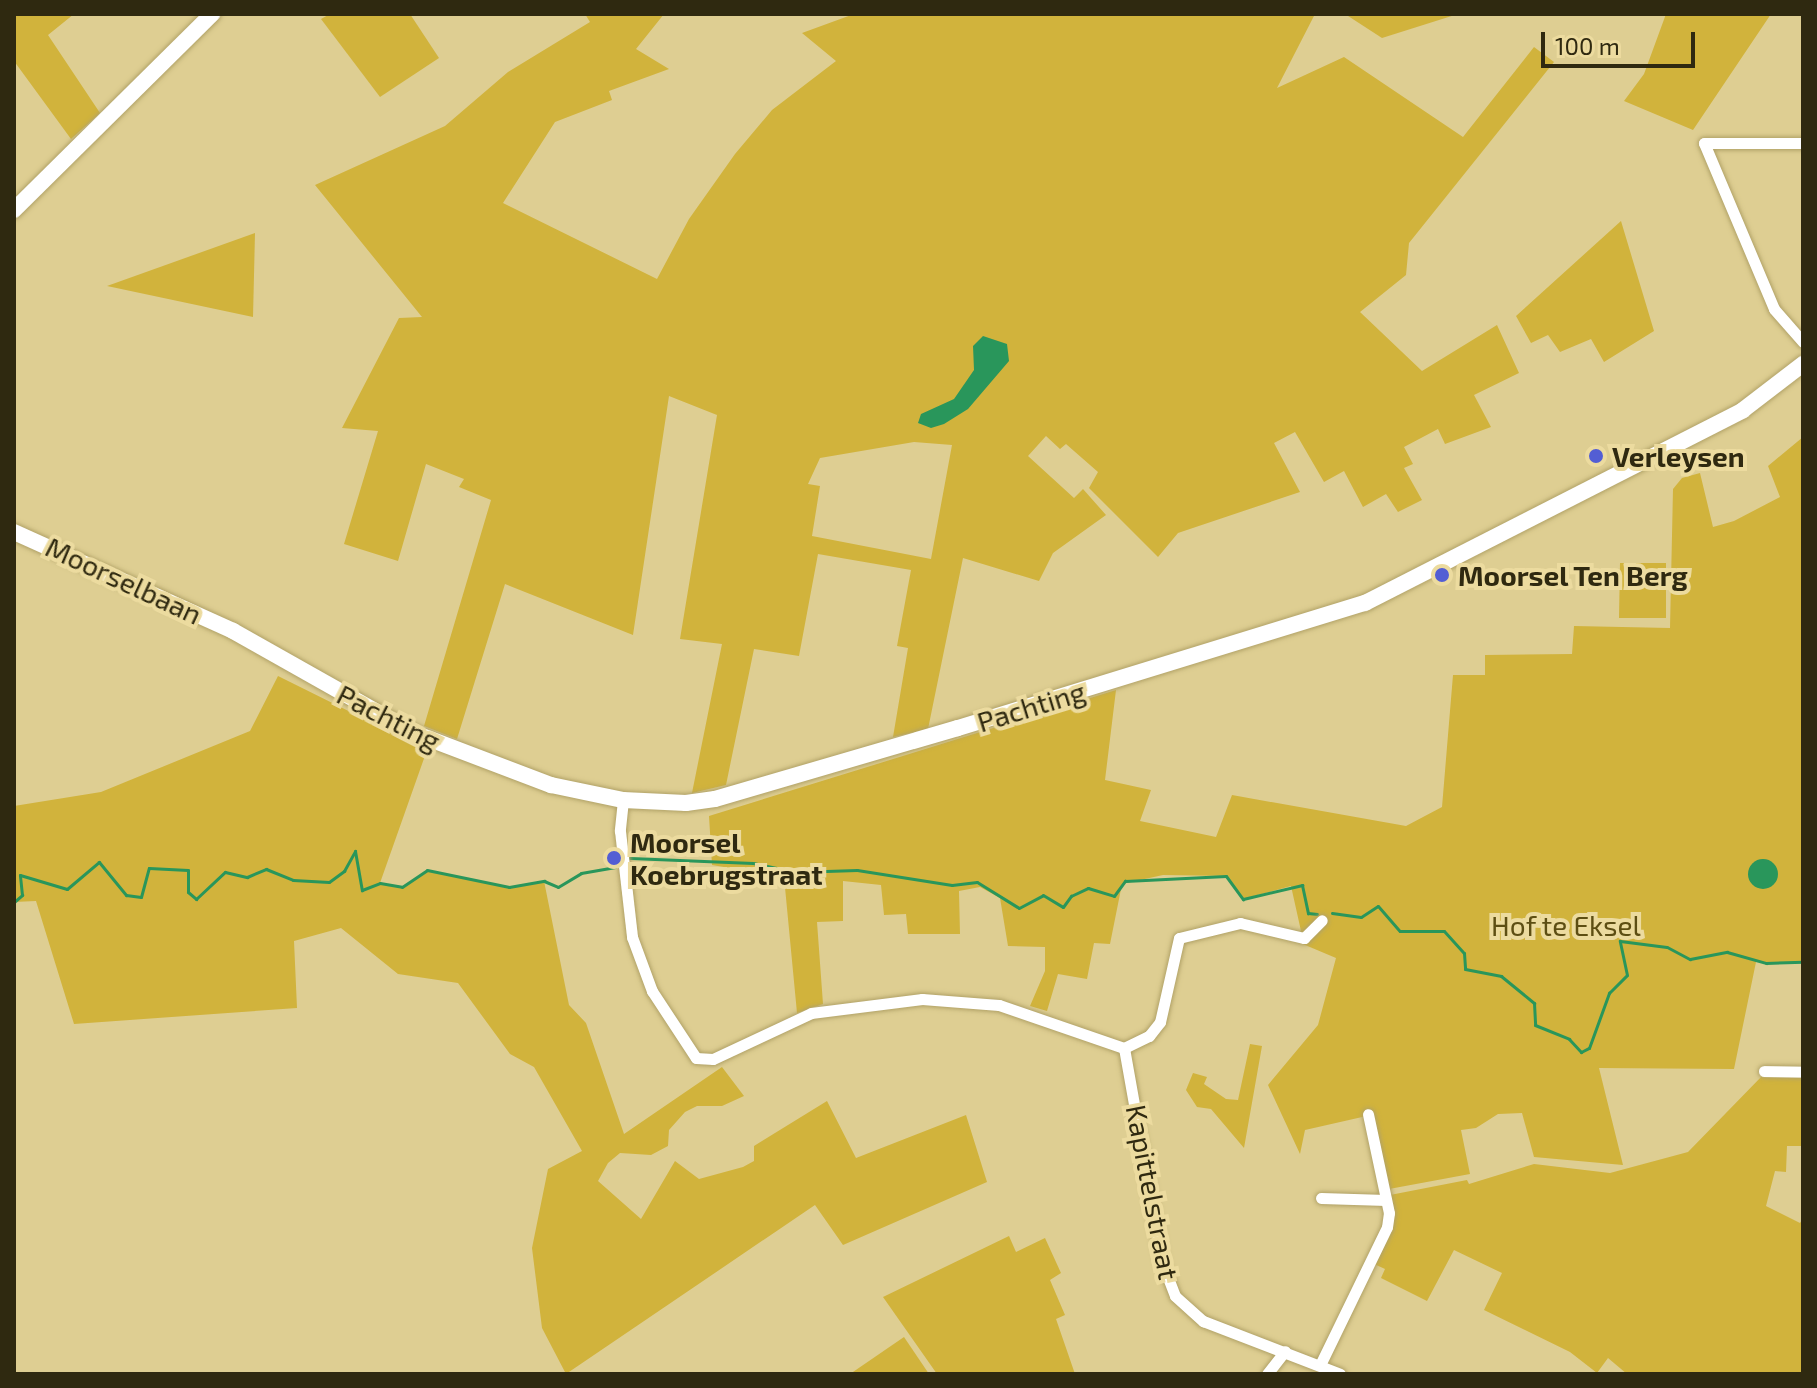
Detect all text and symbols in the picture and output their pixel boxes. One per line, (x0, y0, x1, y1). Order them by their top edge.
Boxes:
scale bar (1545, 16, 1699, 66)
text: 100 m (1555, 31, 1620, 60)
place label: Verleysen (1612, 439, 1745, 473)
marker: Verleysen (1587, 447, 1605, 465)
street label: Moorselbaan (41, 529, 207, 631)
place label: Moorsel Ten Berg (1458, 558, 1689, 592)
marker: Moorsel Ten Berg (1433, 566, 1451, 584)
street label: Pachting (973, 674, 1089, 738)
street label: Pachting (332, 677, 446, 757)
place label: Moorsel Koebrugstraat (630, 825, 823, 891)
marker: Moorsel Koebrugstraat (605, 849, 623, 867)
park label: Hof te Eksel (1491, 908, 1641, 942)
street label: Kapittelstraat (1120, 1102, 1186, 1282)

